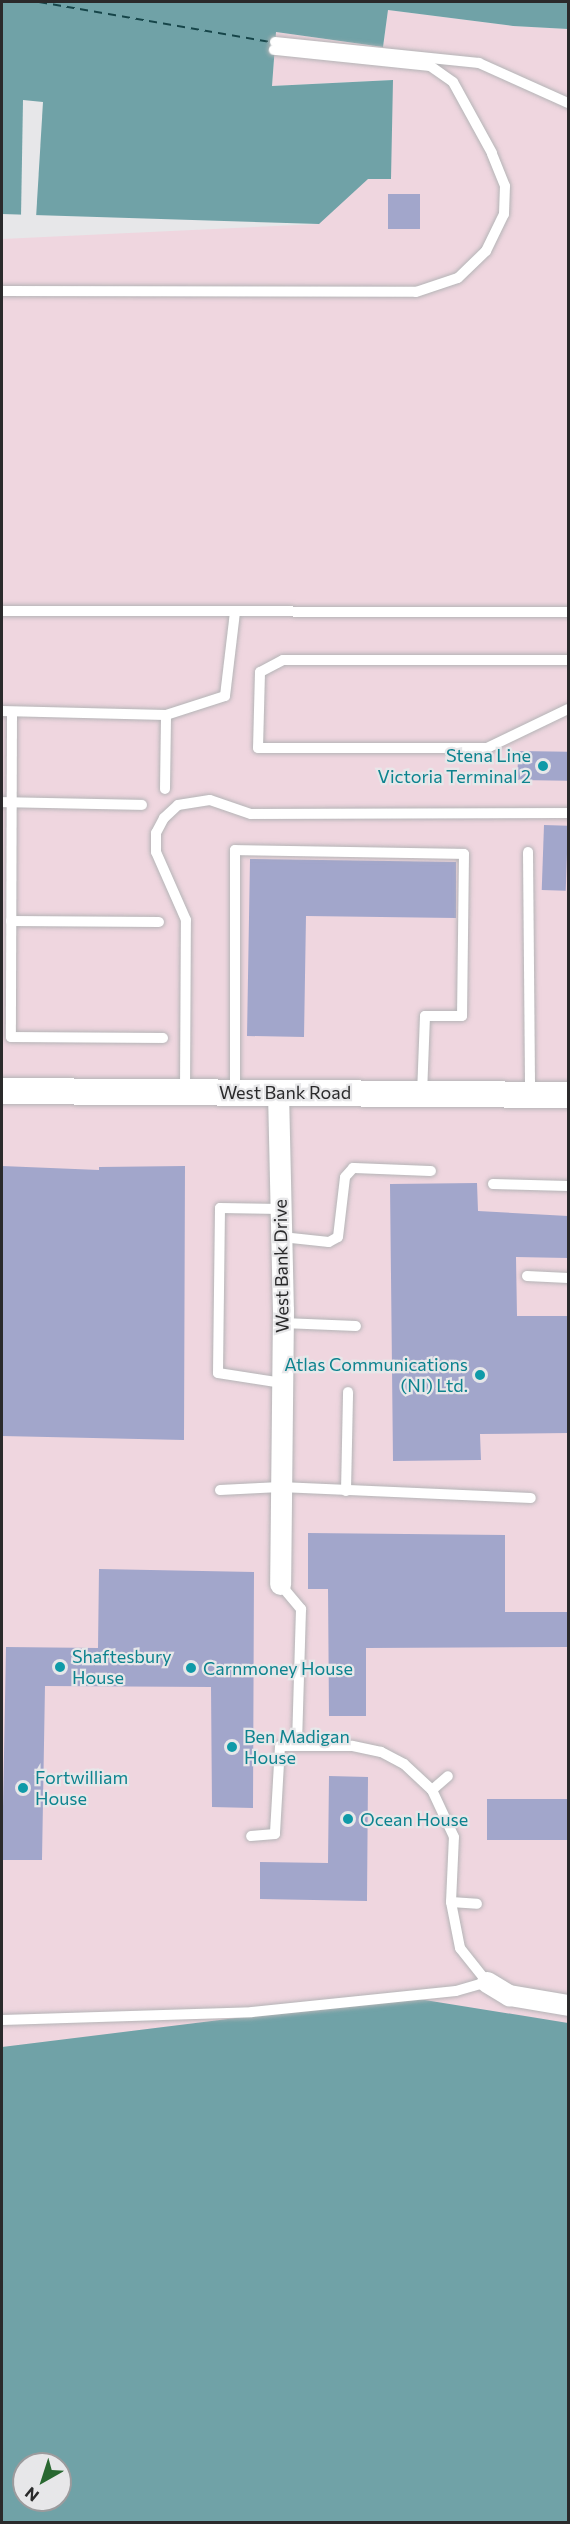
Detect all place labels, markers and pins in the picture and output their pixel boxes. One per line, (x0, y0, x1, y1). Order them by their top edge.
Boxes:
place label: Stena Line Victoria Terminal 2 (378, 745, 531, 788)
marker: Stena Line Victoria Terminal 2 (536, 759, 550, 773)
place label: Atlas Communications (NI) Ltd. (284, 1354, 468, 1396)
marker: Atlas Communications (NI) Ltd. (473, 1368, 487, 1382)
place label: Shaftesbury House (72, 1646, 172, 1688)
place label: Carnmoney House (203, 1657, 353, 1679)
marker: Shaftesbury House (53, 1660, 67, 1674)
marker: Carnmoney House (184, 1661, 198, 1675)
place label: Ben Madigan House (244, 1726, 350, 1768)
marker: Ben Madigan House (225, 1740, 239, 1754)
place label: Fortwilliam House (35, 1767, 128, 1810)
marker: Fortwilliam House (16, 1781, 30, 1795)
place label: Ocean House (360, 1808, 468, 1830)
marker: Ocean House (341, 1812, 355, 1826)

